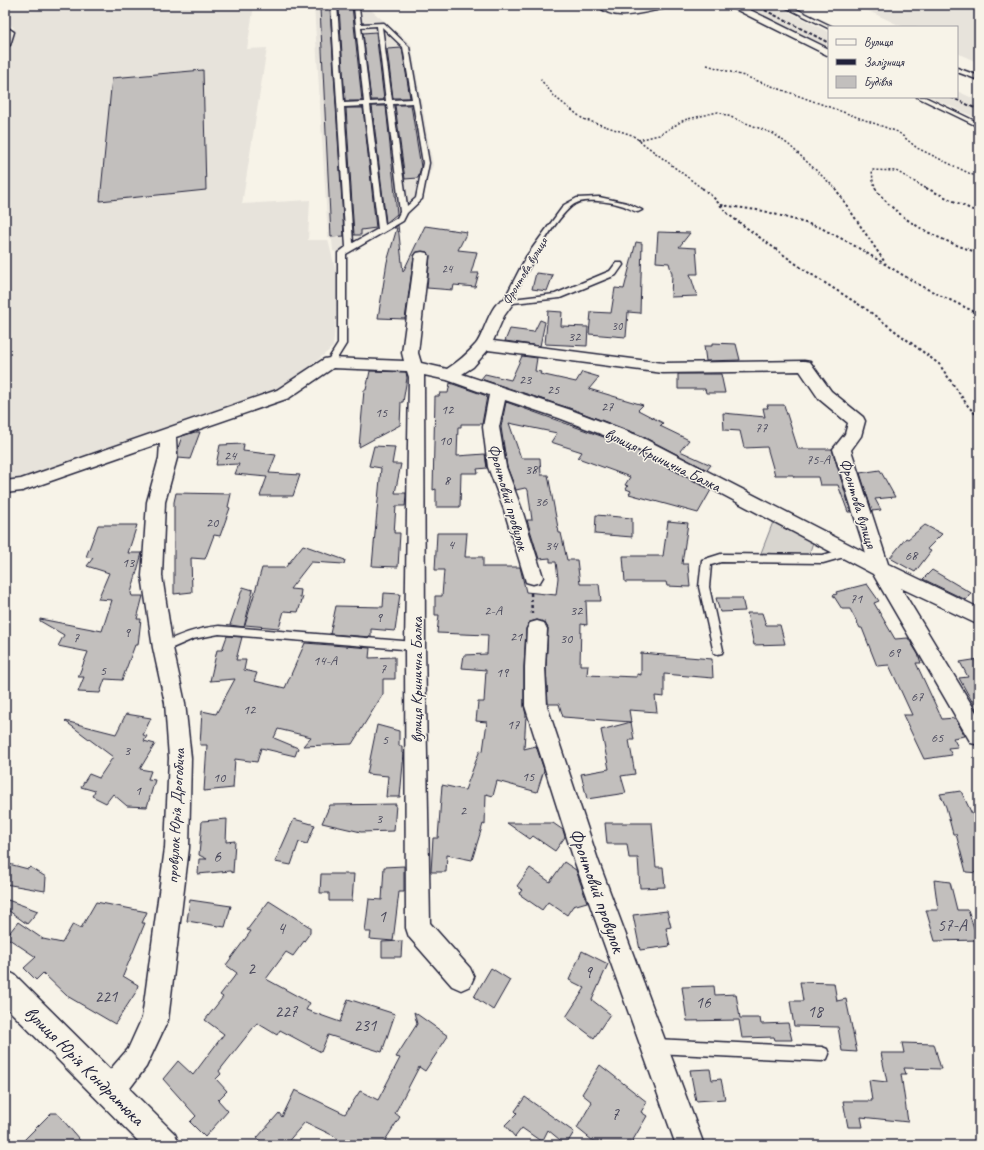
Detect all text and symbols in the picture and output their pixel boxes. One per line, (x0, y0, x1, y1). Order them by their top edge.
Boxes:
legend (828, 26, 958, 98)
text: Вулиця (864, 34, 893, 50)
text: Залізниця (864, 54, 905, 70)
text: Будівля (864, 74, 893, 90)
street label: Фронтова вулиця (499, 234, 552, 308)
house number: 24 (442, 261, 454, 277)
house number: 30 (612, 318, 624, 334)
house number: 32 (568, 328, 582, 345)
house number: 23 (519, 371, 533, 388)
house number: 25 (547, 381, 560, 398)
house number: 27 (601, 398, 614, 415)
house number: 12 (441, 401, 455, 418)
house number: 15 (375, 404, 388, 421)
house number: 77 (755, 419, 768, 436)
street label: вулиця Кринична Балка (602, 423, 725, 497)
house number: 10 (439, 432, 453, 449)
street label: Фронтовий провулок (483, 442, 533, 554)
house number: 24 (224, 447, 238, 464)
house number: 75-А (806, 451, 831, 468)
street label: Фронтова вулиця (835, 456, 882, 552)
house number: 38 (525, 461, 539, 478)
house number: 8 (444, 472, 452, 489)
house number: 36 (535, 493, 548, 510)
house number: 20 (206, 514, 220, 531)
house number: 4 (448, 536, 456, 553)
house number: 34 (545, 537, 559, 554)
house number: 68 (905, 547, 919, 564)
house number: 13 (122, 554, 136, 571)
house number: 71 (850, 590, 863, 607)
house number: 2-А (484, 602, 503, 619)
house number: 32 (570, 602, 584, 619)
house number: 9 (376, 609, 384, 626)
street label: вулиця Кринична Балка (407, 615, 427, 743)
house number: 9 (124, 624, 132, 641)
house number: 21 (510, 628, 523, 645)
house number: 7 (73, 629, 80, 646)
house number: 30 (560, 630, 574, 647)
house number: 69 (888, 644, 902, 661)
house number: 14-А (313, 652, 338, 669)
house number: 7 (380, 660, 387, 677)
house number: 5 (100, 662, 107, 679)
house number: 19 (496, 664, 510, 681)
house number: 67 (911, 688, 924, 705)
house number: 12 (243, 701, 257, 718)
house number: 17 (507, 716, 520, 733)
house number: 65 (931, 729, 944, 746)
house number: 5 (382, 731, 389, 748)
house number: 3 (124, 742, 132, 759)
street label: провулок Юрія Дрогобича (162, 747, 190, 884)
house number: 15 (522, 768, 535, 785)
house number: 10 (213, 769, 227, 786)
house number: 1 (135, 782, 142, 799)
house number: 2 (460, 802, 468, 819)
house number: 3 (376, 810, 384, 827)
street label: Фронтовий провулок (564, 825, 631, 957)
house number: 6 (213, 846, 222, 867)
house number: 1 (378, 906, 387, 927)
house number: 57-А (937, 915, 968, 936)
house number: 4 (277, 918, 287, 939)
house number: 2 (247, 958, 256, 979)
house number: 9 (584, 962, 593, 983)
house number: 221 (95, 986, 119, 1007)
house number: 16 (695, 992, 712, 1013)
street label: вулиця Юрія Кондратюка (19, 1001, 150, 1132)
house number: 227 (275, 1001, 299, 1022)
house number: 18 (807, 1001, 825, 1022)
house number: 231 (354, 1015, 378, 1036)
house number: 7 (611, 1104, 620, 1125)

